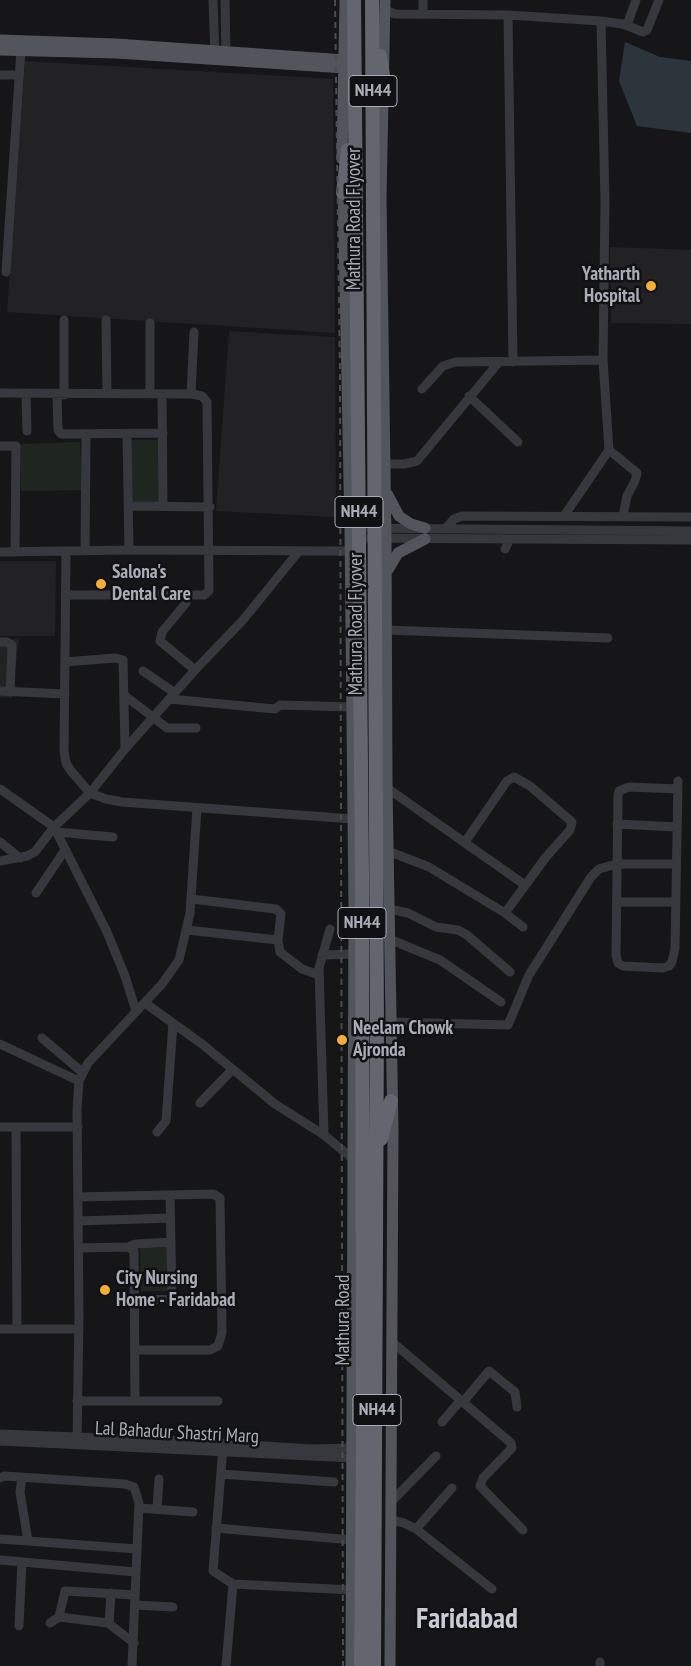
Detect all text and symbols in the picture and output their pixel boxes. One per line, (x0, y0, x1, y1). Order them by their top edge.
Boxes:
road number: NH44 (349, 76, 397, 106)
street label: Mathura Road Flyover (344, 148, 366, 290)
place label: Yatharth Hospital (582, 264, 640, 308)
marker: Yatharth Hospital (644, 279, 658, 293)
road number: NH44 (335, 497, 383, 528)
street label: Mathura Road Flyover (346, 553, 368, 695)
place label: Salona's Dental Care (112, 562, 191, 606)
marker: Salona's Dental Care (94, 577, 108, 591)
road number: NH44 (338, 908, 386, 938)
place label: Neelam Chowk Ajronda (353, 1018, 453, 1062)
marker: Neelam Chowk Ajronda (335, 1033, 349, 1047)
place label: City Nursing Home - Faridabad (116, 1268, 235, 1312)
street label: Mathura Road (333, 1275, 355, 1365)
marker: City Nursing Home - Faridabad (98, 1283, 112, 1297)
road number: NH44 (353, 1394, 401, 1426)
street label: Lal Bahadur Shastri Marg (94, 1417, 260, 1449)
district label: Faridabad (416, 1603, 518, 1637)

